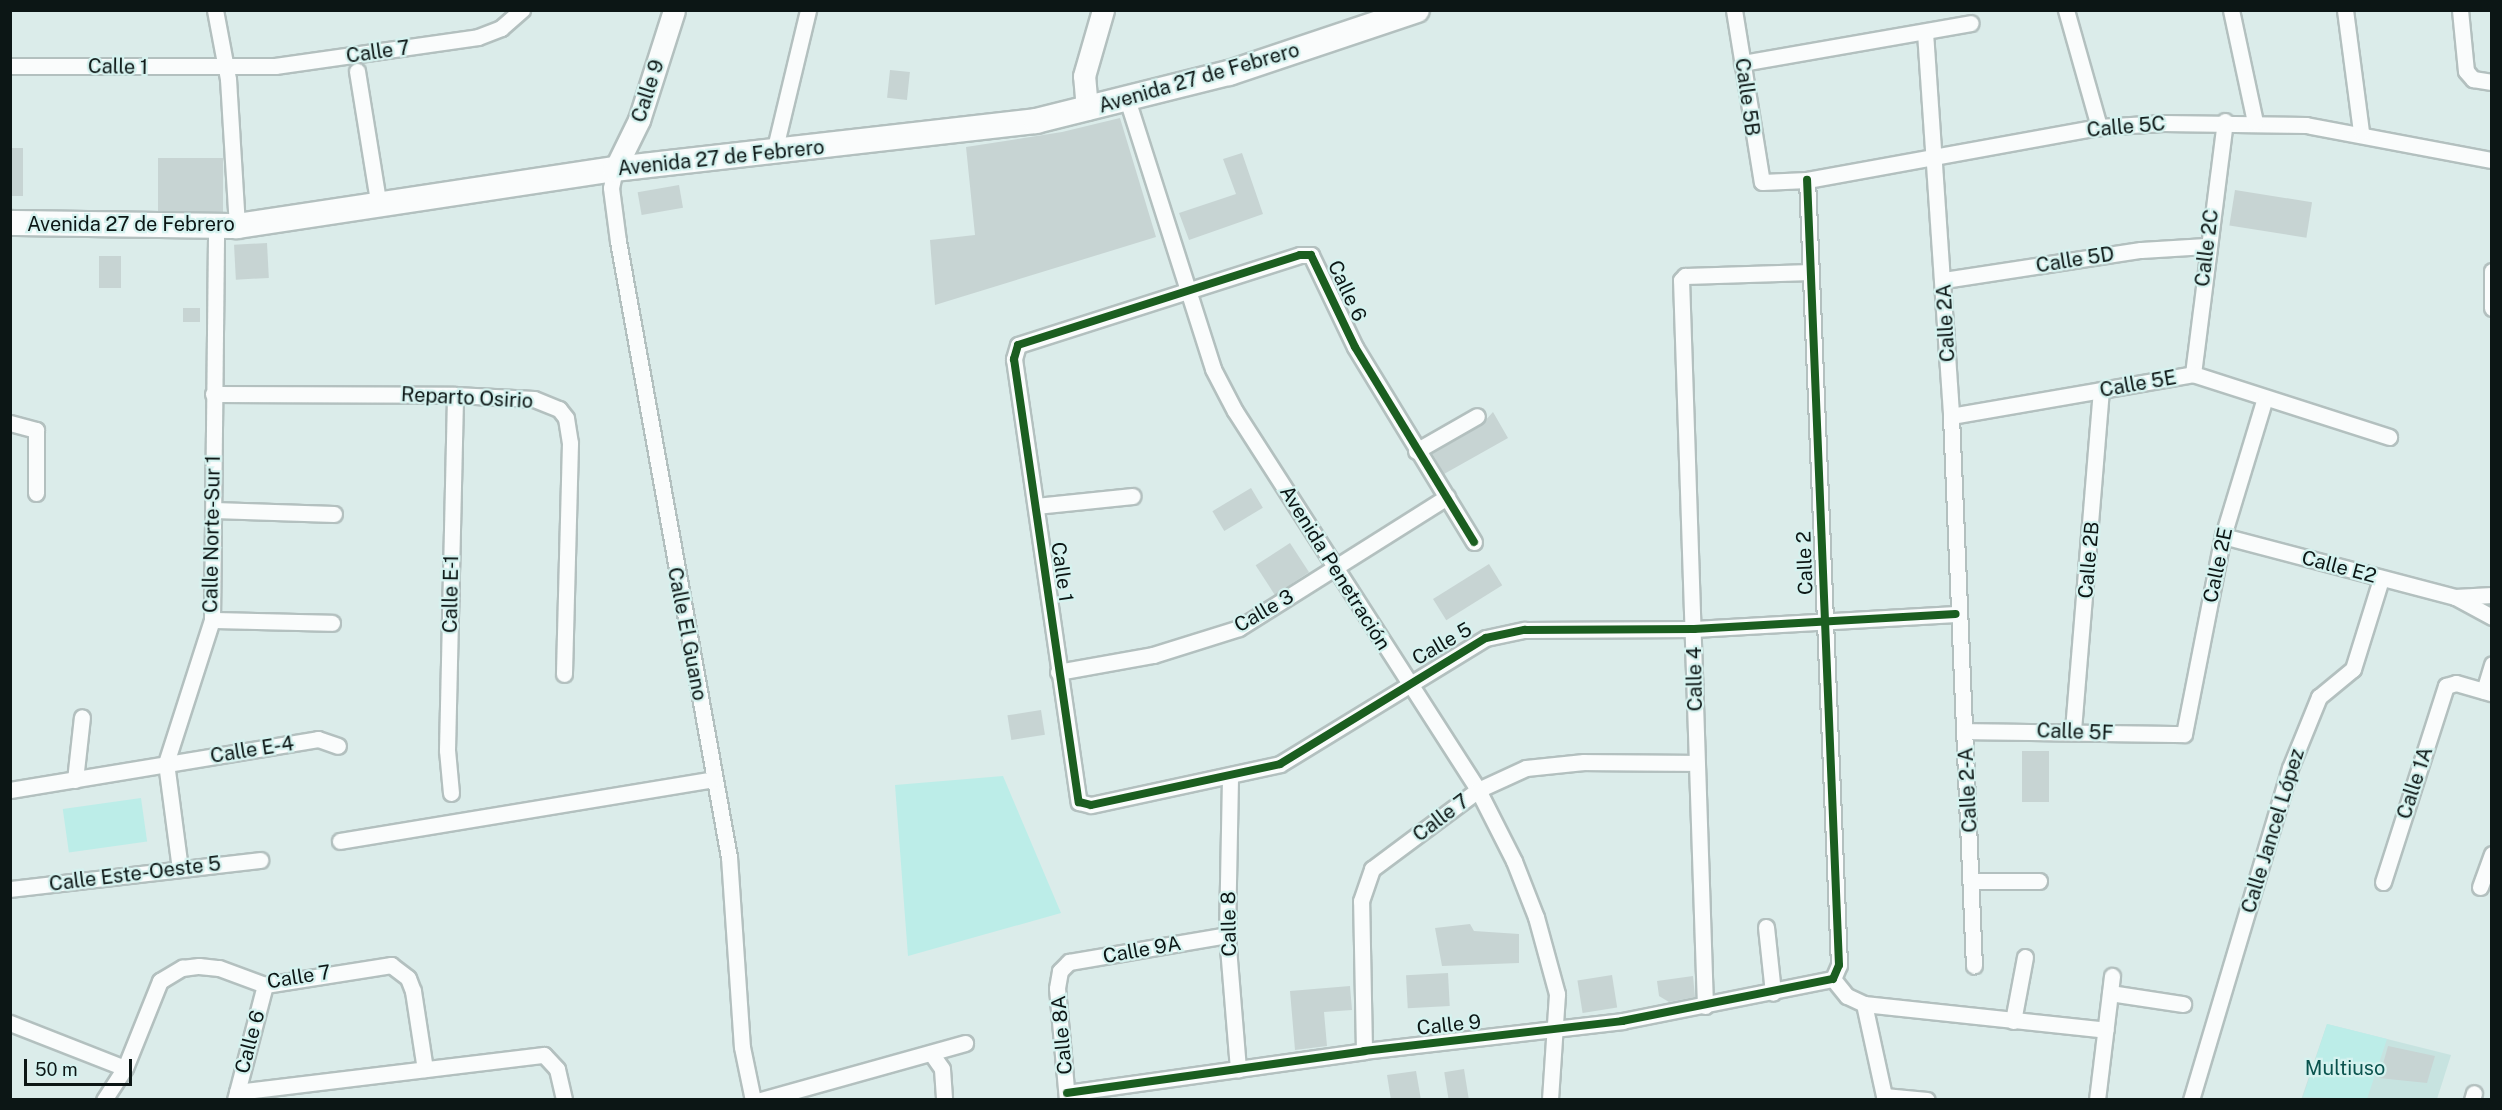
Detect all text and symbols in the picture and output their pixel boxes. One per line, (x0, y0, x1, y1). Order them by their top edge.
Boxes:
street label: Calle 7 (345, 36, 411, 68)
street label: Avenida 27 de Febrero (1096, 38, 1302, 118)
street label: Calle 1 (88, 54, 148, 80)
street label: Calle 9 (627, 57, 669, 125)
street label: Calle 5B (1730, 57, 1764, 137)
street label: Calle 5C (2086, 112, 2166, 142)
street label: Avenida 27 de Febrero (616, 135, 826, 181)
street label: Calle 2C (2190, 208, 2224, 288)
street label: Avenida 27 de Febrero (27, 212, 235, 236)
street label: Calle 5D (2034, 242, 2116, 278)
street label: Calle 6 (1322, 257, 1372, 325)
street label: Calle 2A (1932, 283, 1960, 363)
street label: Calle 5E (2098, 365, 2178, 403)
street label: Reparto Osirio (400, 383, 534, 413)
street label: Calle Norte-Sur 1 (199, 455, 225, 613)
street label: Avenida Penetración (1275, 481, 1395, 655)
street label: Calle 2B (2074, 520, 2104, 600)
street label: Calle 2E (2198, 525, 2238, 605)
street label: Calle 2 (1792, 531, 1818, 595)
street label: Calle 1 (1046, 540, 1078, 604)
street label: Calle E2 (2299, 546, 2379, 588)
street label: Calle E-1 (438, 555, 464, 633)
street label: Calle El Guano (662, 565, 712, 703)
street label: Calle 3 (1230, 584, 1298, 638)
street label: Calle 5 (1408, 617, 1476, 671)
street label: Calle 4 (1682, 646, 1708, 712)
street label: Calle 5F (2036, 719, 2114, 745)
street label: Calle E-4 (208, 732, 296, 768)
street label: Calle 1A (2392, 744, 2438, 822)
street label: Calle Jancel López (2237, 746, 2309, 916)
street label: Calle 2-A (1954, 747, 1982, 833)
street label: Calle 7 (1408, 789, 1474, 847)
street label: Calle Este-Oeste 5 (48, 852, 222, 896)
street label: Calle 8 (1216, 891, 1242, 957)
street label: Calle 9A (1101, 931, 1183, 969)
street label: Calle 7 (265, 960, 333, 994)
street label: Calle 8A (1047, 994, 1077, 1076)
street label: Calle 6 (230, 1008, 270, 1076)
street label: Calle 9 (1416, 1010, 1482, 1040)
scale bar (27, 1047, 135, 1085)
park label: Multiuso (2305, 1056, 2385, 1080)
text: 50 m (35, 1059, 78, 1080)

